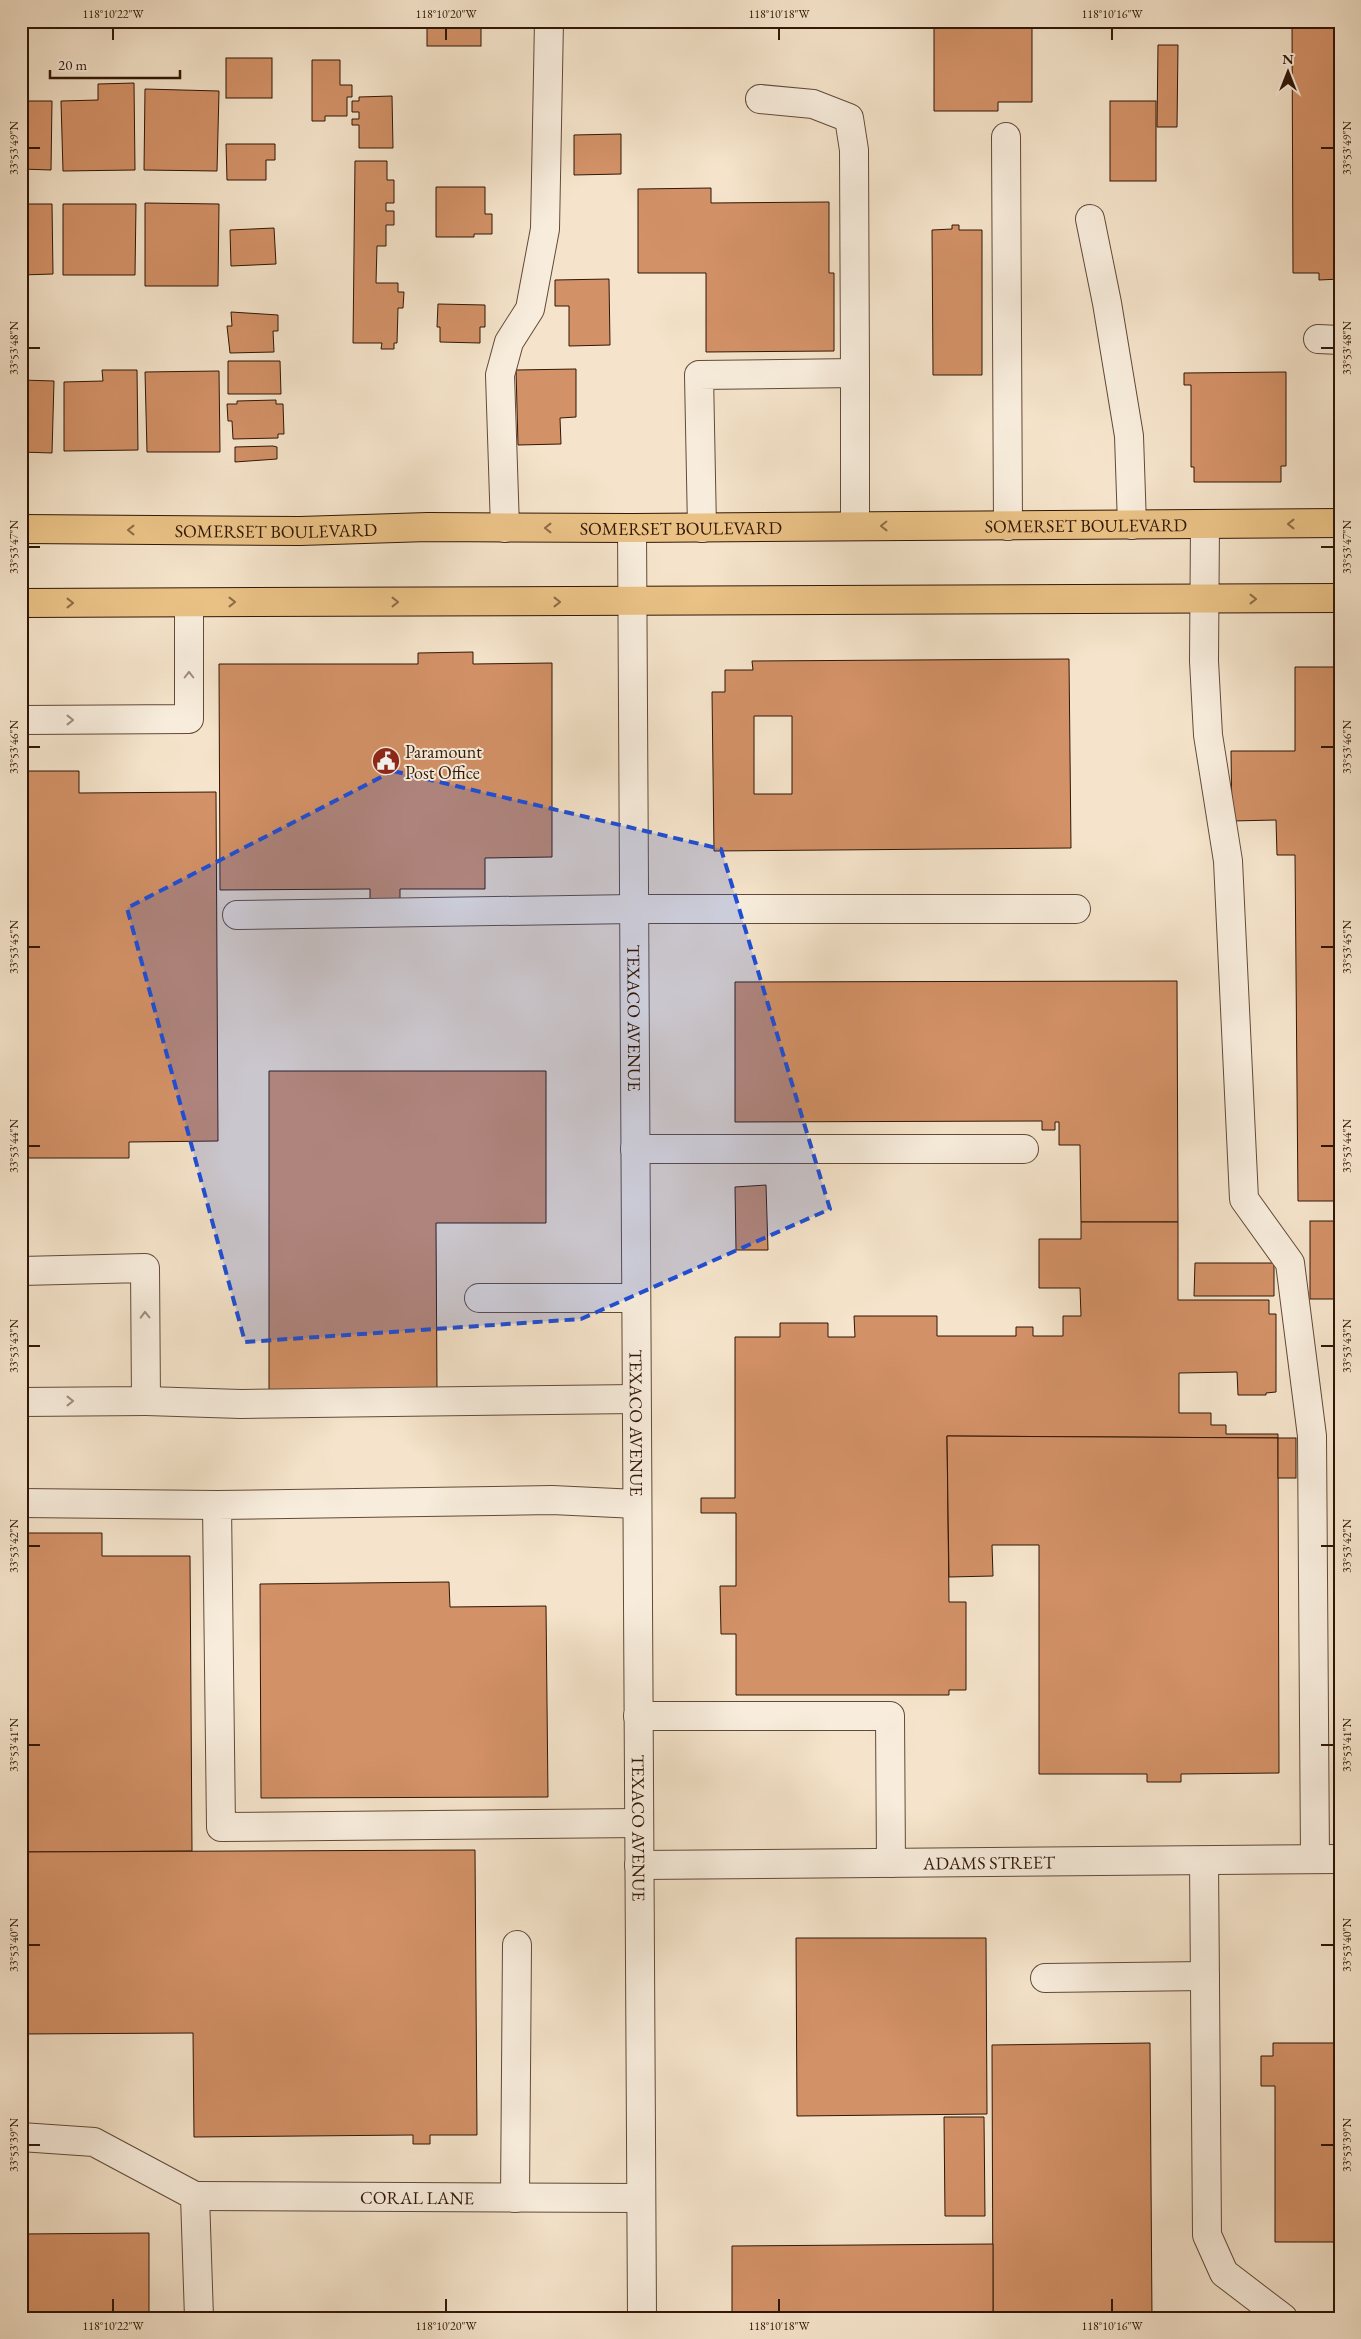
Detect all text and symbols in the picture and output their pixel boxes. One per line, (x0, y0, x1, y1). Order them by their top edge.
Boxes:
text: 118°10'22"W (82, 6, 145, 22)
text: 118°10'20"W (415, 6, 478, 22)
text: 118°10'18"W (748, 6, 811, 22)
text: 118°10'16"W (1081, 6, 1144, 22)
scale bar (50, 48, 180, 80)
north arrow (1264, 48, 1314, 98)
text: N (1282, 50, 1294, 68)
text: 20 m (58, 55, 87, 74)
text: 33°53'49"N (6, 121, 22, 175)
text: 33°53'49"N (1339, 121, 1355, 175)
text: 33°53'48"N (6, 321, 22, 375)
text: 33°53'48"N (1339, 321, 1355, 375)
street label: SOMERSET BOULEVARD (985, 513, 1187, 537)
street label: SOMERSET BOULEVARD (580, 515, 782, 540)
street label: SOMERSET BOULEVARD (175, 517, 378, 543)
one-way arrow (1287, 518, 1295, 529)
text: 33°53'47"N (6, 520, 22, 574)
text: 33°53'47"N (1339, 520, 1355, 574)
one-way arrow (880, 521, 888, 531)
one-way arrow (544, 523, 552, 533)
one-way arrow (127, 525, 135, 535)
one-way arrow (1249, 593, 1257, 604)
one-way arrow (229, 597, 237, 607)
one-way arrow (392, 597, 399, 607)
one-way arrow (554, 597, 562, 607)
one-way arrow (66, 598, 74, 608)
one-way arrow (184, 671, 194, 678)
one-way arrow (66, 715, 74, 725)
text: 33°53'46"N (6, 720, 22, 774)
text: 33°53'46"N (1339, 720, 1355, 774)
place label: Paramount Post Office (405, 740, 482, 784)
public building icon: Paramount Post Office (371, 746, 401, 776)
text: 33°53'45"N (6, 920, 22, 974)
text: 33°53'45"N (1339, 920, 1355, 974)
street label: TEXACO AVENUE (623, 944, 647, 1092)
text: 33°53'44"N (6, 1119, 22, 1173)
text: 33°53'44"N (1339, 1119, 1355, 1173)
one-way arrow (140, 1310, 150, 1318)
text: 33°53'43"N (6, 1319, 22, 1373)
text: 33°53'43"N (1339, 1319, 1355, 1373)
street label: TEXACO AVENUE (625, 1349, 649, 1497)
one-way arrow (66, 1396, 74, 1407)
text: 33°53'42"N (6, 1519, 22, 1573)
text: 33°53'42"N (1339, 1519, 1355, 1573)
text: 33°53'41"N (6, 1718, 22, 1772)
text: 33°53'41"N (1339, 1718, 1355, 1772)
street label: TEXACO AVENUE (627, 1754, 651, 1902)
street label: ADAMS STREET (922, 1850, 1056, 1874)
text: 33°53'40"N (6, 1918, 22, 1972)
text: 33°53'40"N (1339, 1918, 1355, 1972)
text: 33°53'39"N (6, 2118, 22, 2172)
text: 33°53'39"N (1339, 2118, 1355, 2172)
street label: CORAL LANE (360, 2185, 474, 2209)
text: 118°10'22"W (82, 2318, 145, 2334)
text: 118°10'20"W (415, 2318, 478, 2334)
text: 118°10'18"W (748, 2318, 811, 2334)
text: 118°10'16"W (1081, 2318, 1144, 2334)

